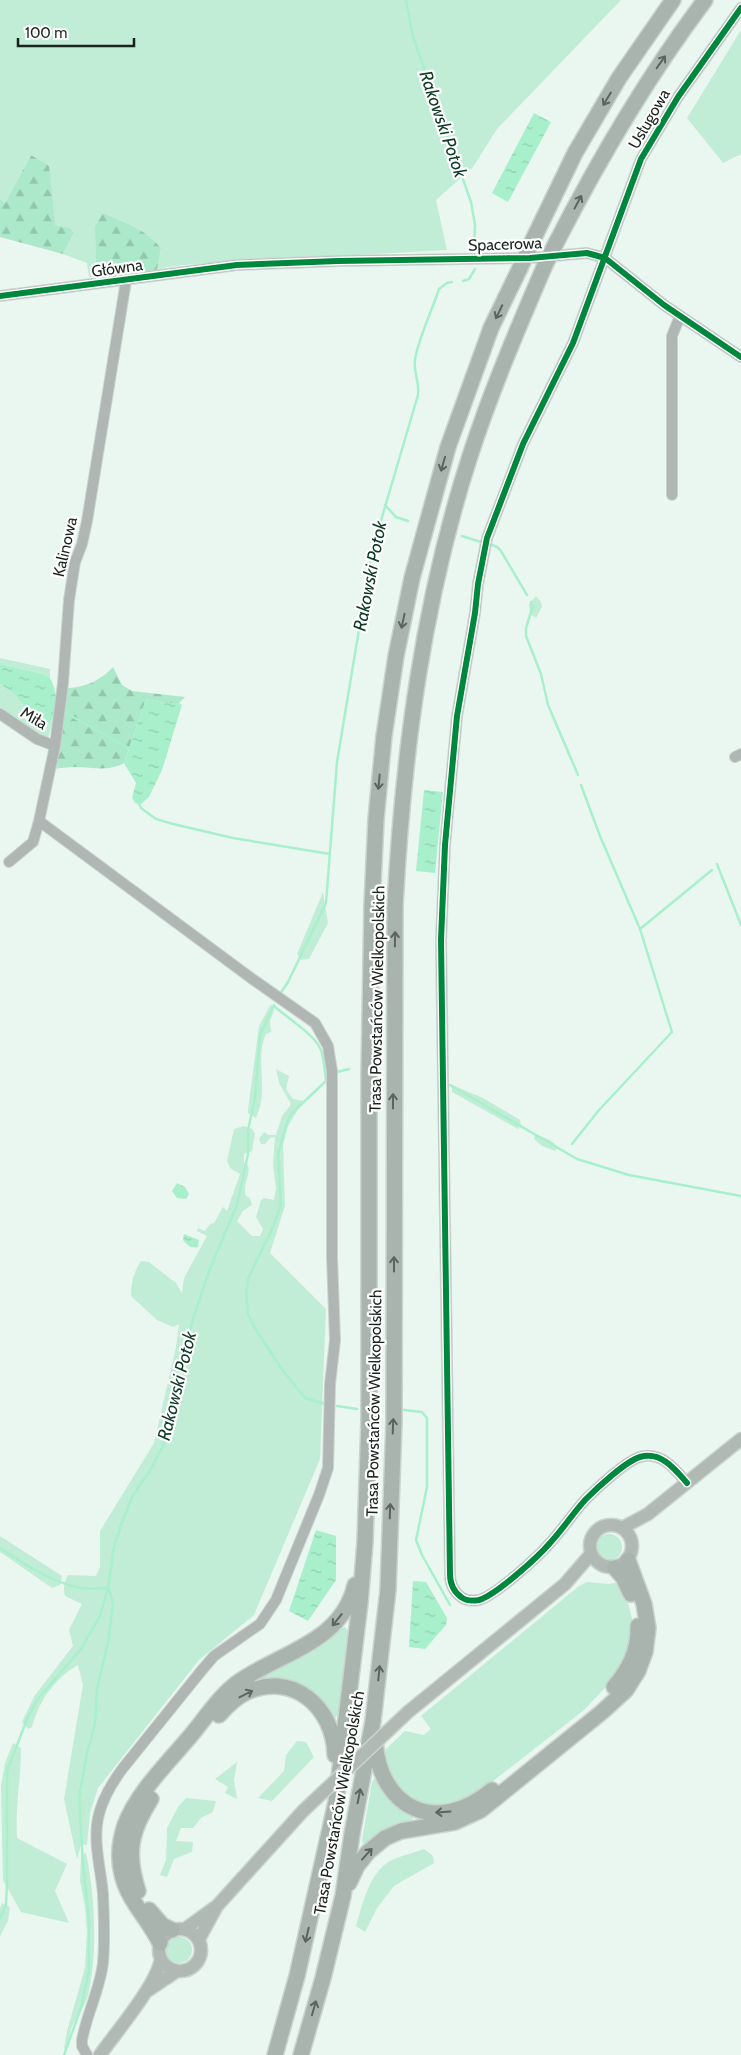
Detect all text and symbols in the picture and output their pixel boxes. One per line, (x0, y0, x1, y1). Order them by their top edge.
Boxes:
scale bar (18, 15, 134, 47)
text: 100 m (25, 24, 67, 42)
one-way arrow (656, 55, 666, 69)
water label: Rakowski Potok (414, 68, 472, 182)
street label: Usługowa (624, 85, 674, 152)
one-way arrow (602, 91, 612, 105)
one-way arrow (574, 195, 583, 210)
street label: Spacerowa (468, 233, 543, 255)
street label: Główna (90, 255, 144, 281)
one-way arrow (494, 304, 504, 319)
one-way arrow (437, 455, 447, 471)
street label: Kalinowa (49, 515, 81, 579)
water label: Rakowski Potok (349, 518, 392, 633)
one-way arrow (398, 613, 407, 629)
street label: Miła (17, 703, 51, 733)
one-way arrow (375, 774, 384, 790)
street label: Trasa Powstańców Wielkopolskich (366, 885, 388, 1113)
one-way arrow (390, 931, 399, 947)
one-way arrow (388, 1094, 398, 1110)
one-way arrow (389, 1256, 398, 1272)
street label: Trasa Powstańców Wielkopolskich (363, 1289, 385, 1517)
water label: Rakowski Potok (153, 1328, 201, 1443)
one-way arrow (389, 1419, 398, 1435)
one-way arrow (386, 1503, 395, 1519)
one-way arrow (332, 1613, 343, 1626)
one-way arrow (374, 1665, 384, 1681)
one-way arrow (238, 1689, 253, 1699)
street label: Trasa Powstańców Wielkopolskich (310, 1689, 368, 1917)
one-way arrow (355, 1788, 365, 1804)
one-way arrow (435, 1807, 451, 1817)
one-way arrow (361, 1848, 373, 1861)
one-way arrow (302, 1926, 311, 1942)
one-way arrow (310, 2001, 319, 2017)

